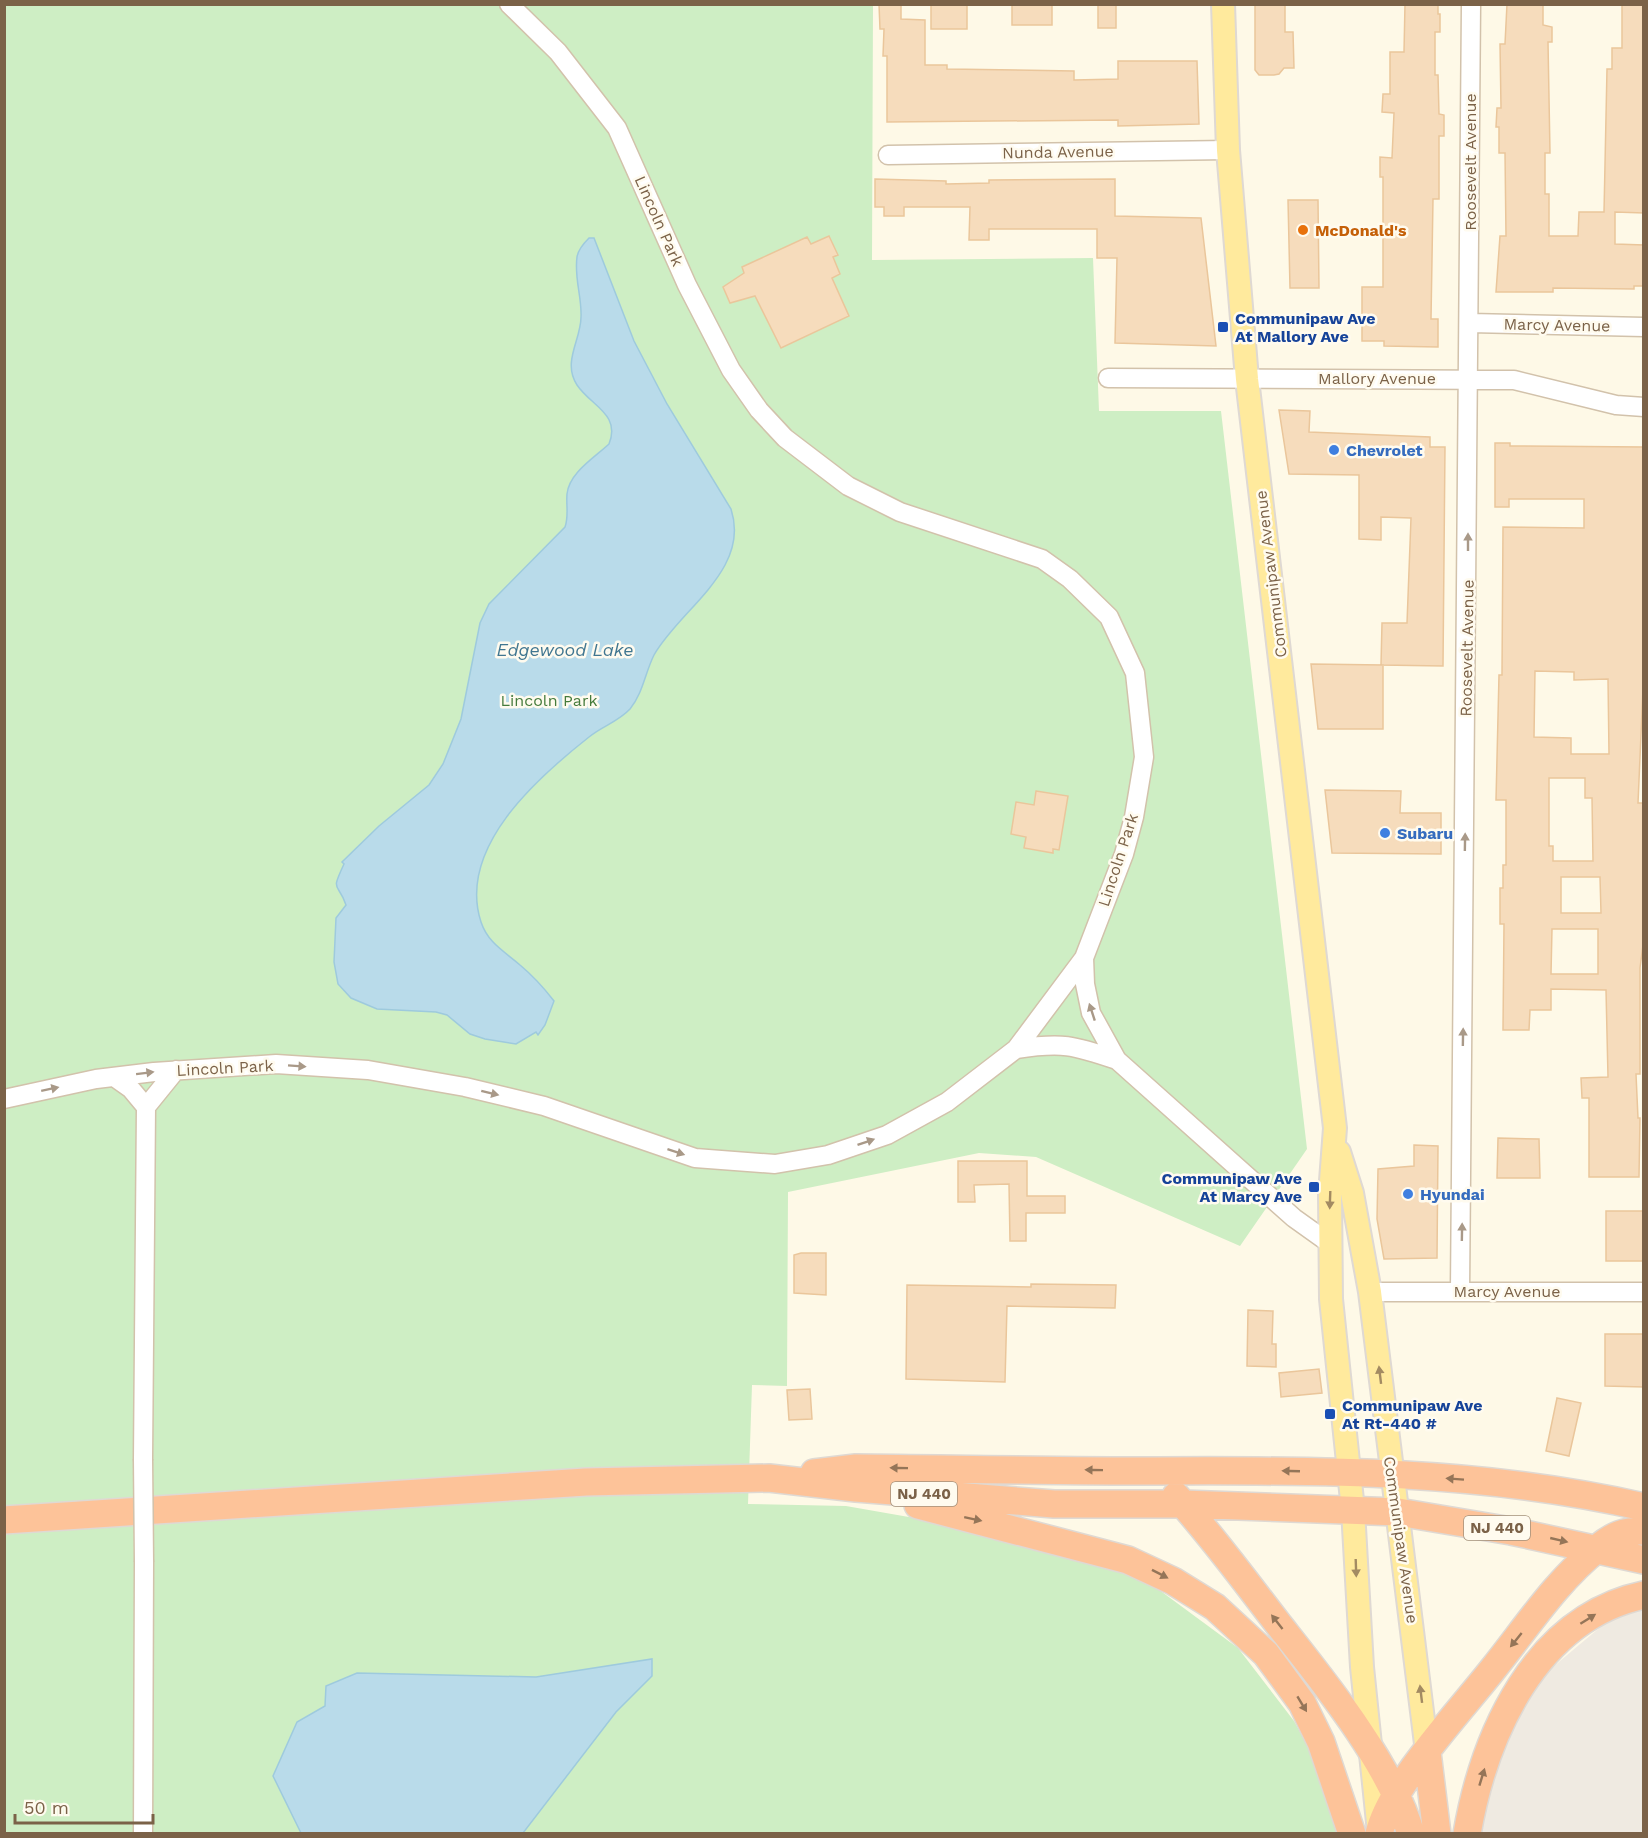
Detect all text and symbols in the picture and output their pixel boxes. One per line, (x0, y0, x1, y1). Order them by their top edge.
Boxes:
street label: Roosevelt Avenue (1461, 93, 1480, 231)
street label: Nunda Avenue (1002, 142, 1114, 162)
street label: Lincoln Park (631, 173, 687, 269)
place label: McDonald's (1315, 221, 1407, 240)
marker: McDonald's (1296, 223, 1310, 237)
place label: Communipaw Ave At Mallory Ave (1235, 309, 1375, 346)
street label: Marcy Avenue (1503, 315, 1611, 335)
marker: Communipaw Ave At Mallory Ave (1216, 320, 1230, 334)
street label: Mallory Avenue (1318, 369, 1436, 388)
place label: Chevrolet (1346, 441, 1423, 460)
marker: Chevrolet (1327, 443, 1341, 457)
street label: Communipaw Avenue (1251, 489, 1291, 659)
one-way arrow (1463, 533, 1473, 552)
street label: Roosevelt Avenue (1456, 579, 1478, 717)
water label: Edgewood Lake (497, 639, 633, 660)
park label: Lincoln Park (501, 691, 597, 710)
street label: Lincoln Park (1094, 811, 1142, 909)
place label: Subaru (1397, 824, 1453, 843)
marker: Subaru (1378, 826, 1392, 840)
one-way arrow (1460, 833, 1470, 852)
one-way arrow (1087, 1003, 1096, 1021)
one-way arrow (1458, 1028, 1468, 1047)
street label: Lincoln Park (176, 1056, 274, 1080)
one-way arrow (288, 1061, 307, 1070)
one-way arrow (136, 1068, 155, 1078)
one-way arrow (41, 1084, 60, 1093)
one-way arrow (481, 1089, 499, 1099)
one-way arrow (858, 1136, 876, 1146)
one-way arrow (667, 1147, 685, 1157)
place label: Communipaw Ave At Marcy Ave (1162, 1169, 1302, 1206)
marker: Communipaw Ave At Marcy Ave (1307, 1180, 1321, 1194)
place label: Hyundai (1420, 1185, 1485, 1204)
marker: Hyundai (1401, 1187, 1415, 1201)
one-way arrow (1325, 1190, 1335, 1209)
one-way arrow (1457, 1223, 1466, 1242)
street label: Marcy Avenue (1454, 1282, 1560, 1301)
one-way arrow (1376, 1366, 1385, 1385)
place label: Communipaw Ave At Rt-440 # (1342, 1396, 1482, 1433)
marker: Communipaw Ave At Rt-440 # (1323, 1407, 1337, 1421)
street label: Communipaw Avenue (1380, 1455, 1422, 1625)
one-way arrow (890, 1463, 909, 1473)
one-way arrow (1085, 1465, 1104, 1475)
one-way arrow (1281, 1466, 1300, 1476)
one-way arrow (1446, 1475, 1465, 1484)
road number: NJ 440 (891, 1482, 957, 1506)
one-way arrow (964, 1515, 982, 1525)
road number: NJ 440 (1464, 1516, 1530, 1540)
one-way arrow (1550, 1536, 1568, 1546)
one-way arrow (1351, 1559, 1361, 1578)
one-way arrow (1151, 1568, 1169, 1578)
one-way arrow (1579, 1613, 1595, 1625)
one-way arrow (1270, 1614, 1283, 1630)
one-way arrow (1511, 1633, 1523, 1648)
one-way arrow (1416, 1684, 1425, 1703)
one-way arrow (1296, 1696, 1307, 1712)
one-way arrow (1478, 1768, 1487, 1786)
scale bar (15, 1787, 153, 1825)
text: 50 m (24, 1797, 69, 1818)

